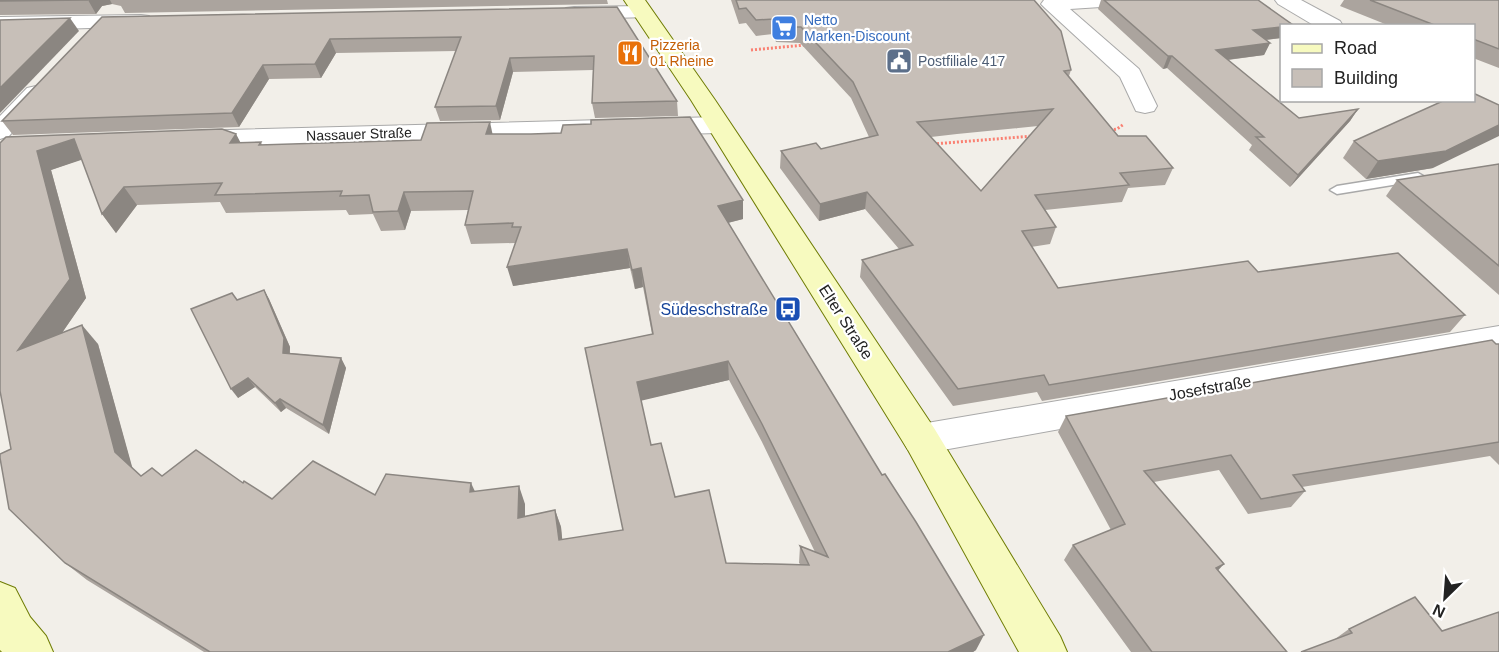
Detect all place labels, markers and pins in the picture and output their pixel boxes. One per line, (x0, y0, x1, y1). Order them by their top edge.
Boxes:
place label: Netto Marken-Discount (804, 12, 910, 44)
supermarket icon: Netto Marken-Discount (769, 13, 799, 43)
place label: Pizzeria 01 Rheine (650, 37, 714, 69)
restaurant icon: Pizzeria 01 Rheine (615, 38, 645, 68)
public building icon: Postfiliale 417 (884, 46, 914, 76)
place label: Postfiliale 417 (918, 53, 1005, 69)
bus stop icon: Südeschstraße (773, 294, 803, 324)
place label: Südeschstraße (660, 301, 768, 318)

